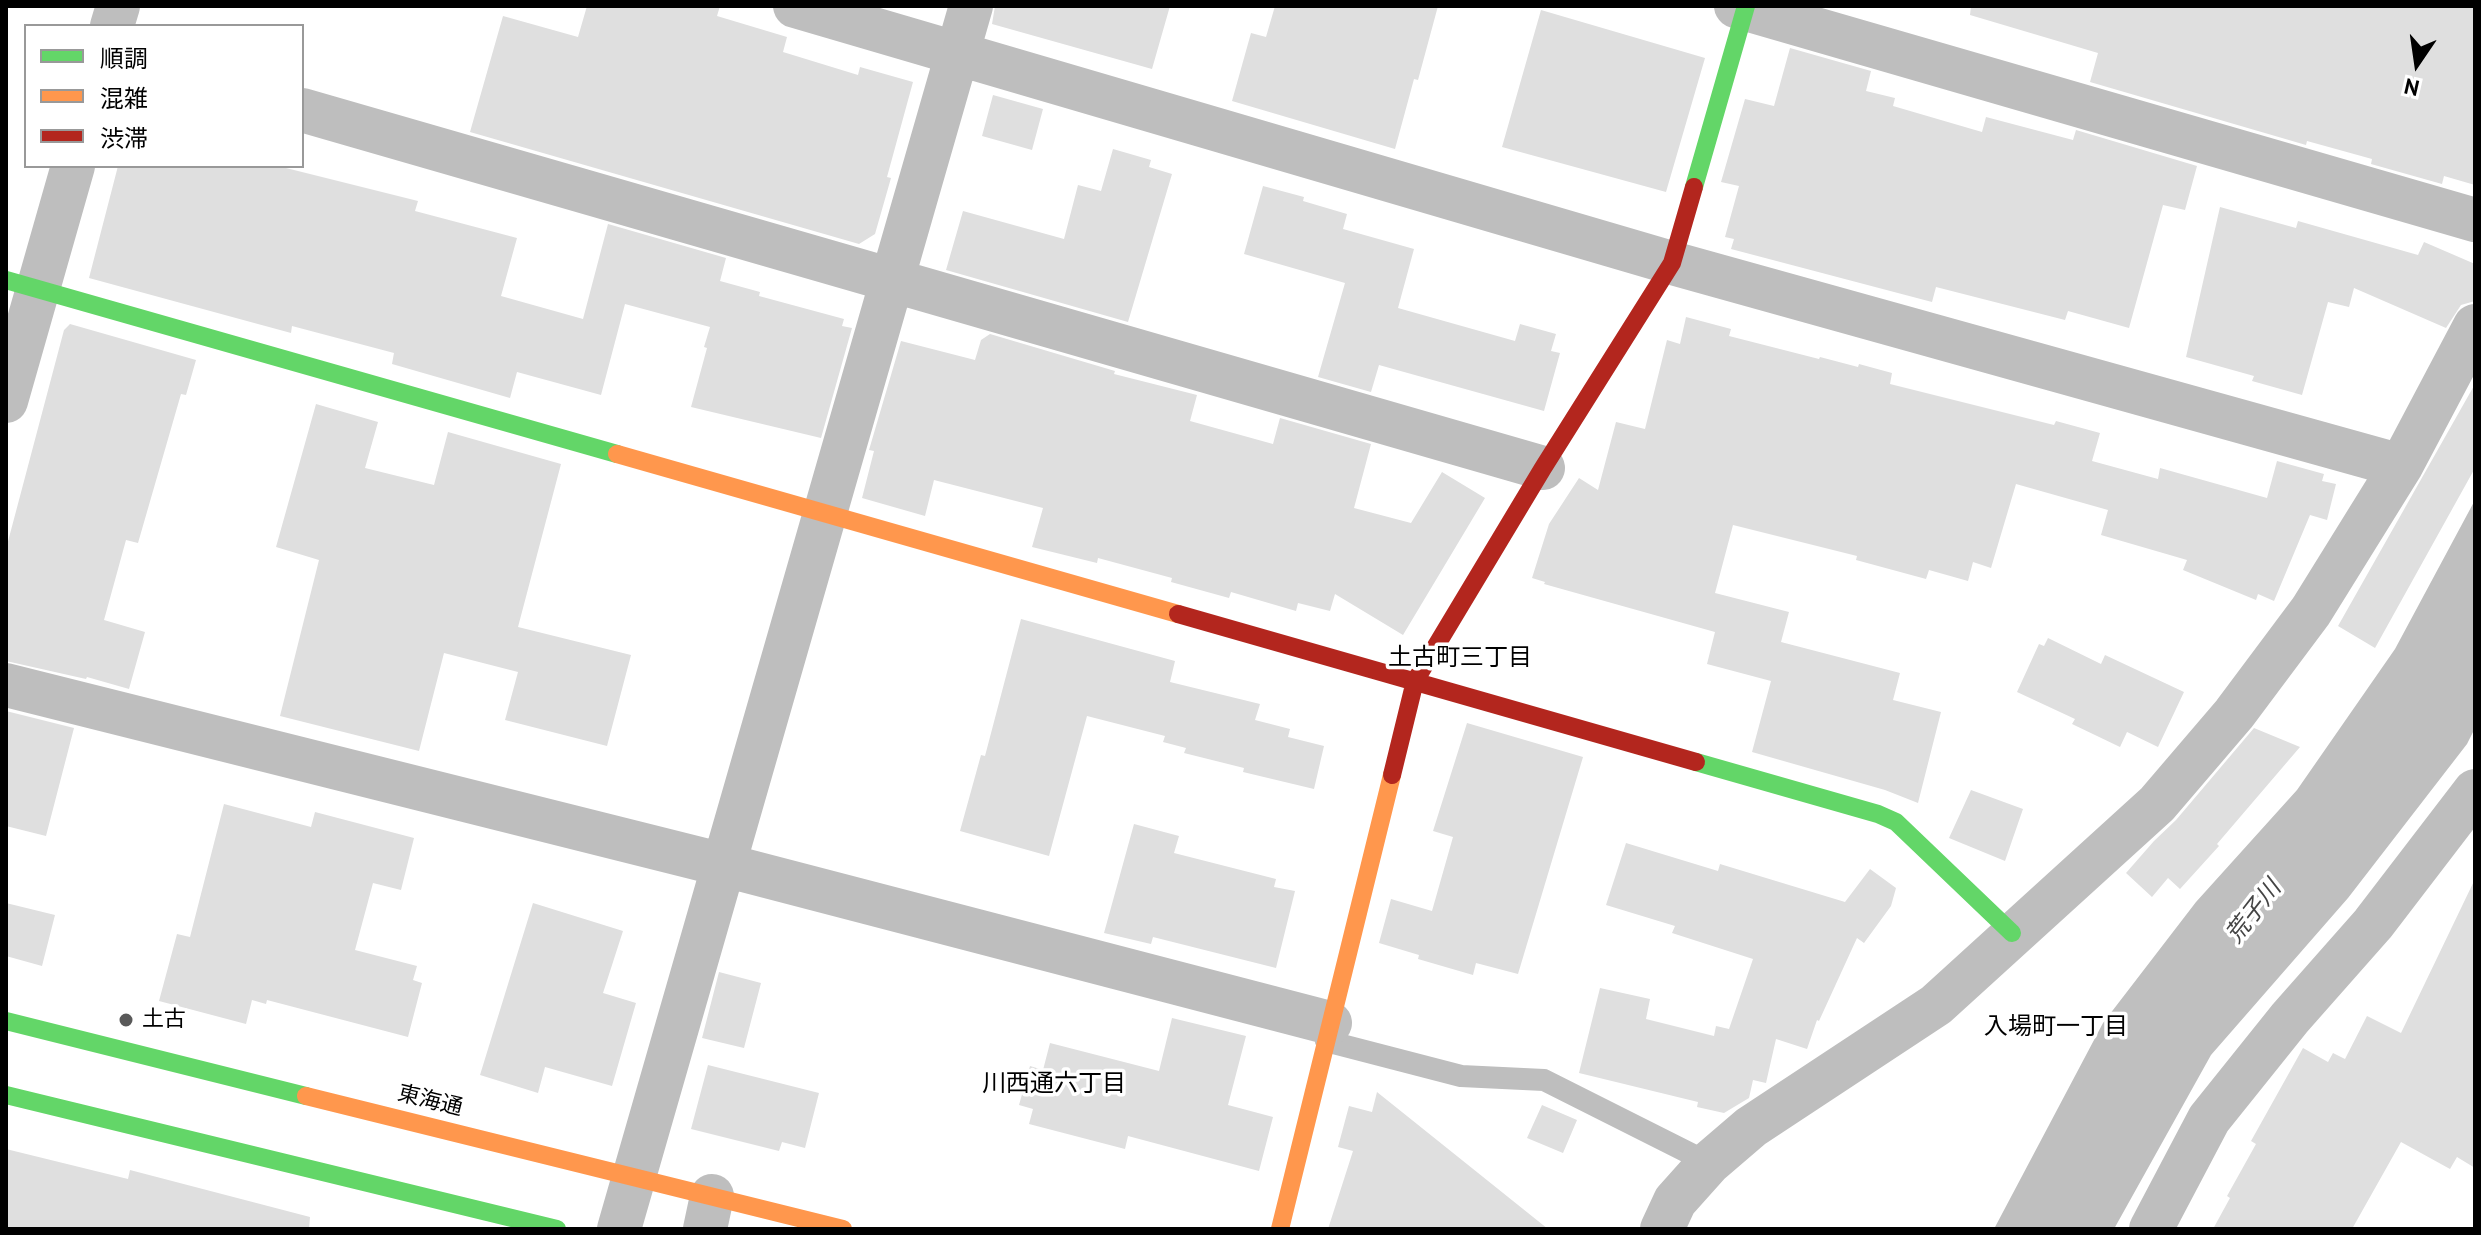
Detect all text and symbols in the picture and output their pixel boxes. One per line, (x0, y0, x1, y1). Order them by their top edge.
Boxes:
legend (24, 24, 304, 168)
north arrow (2377, 24, 2457, 104)
text: 順調 (100, 43, 148, 74)
text: N (2401, 72, 2422, 103)
text: 混雑 (100, 83, 148, 114)
text: 渋滞 (100, 123, 148, 154)
district label: 土古町三丁目 (1388, 644, 1532, 672)
water label: 荒子川 (2220, 875, 2288, 949)
place label: 土古 (142, 1007, 186, 1033)
marker: 土古 (117, 1011, 135, 1029)
district label: 入場町一丁目 (1984, 1013, 2128, 1041)
district label: 川西通六丁目 (982, 1070, 1126, 1098)
street label: 東海通 (395, 1080, 465, 1122)

